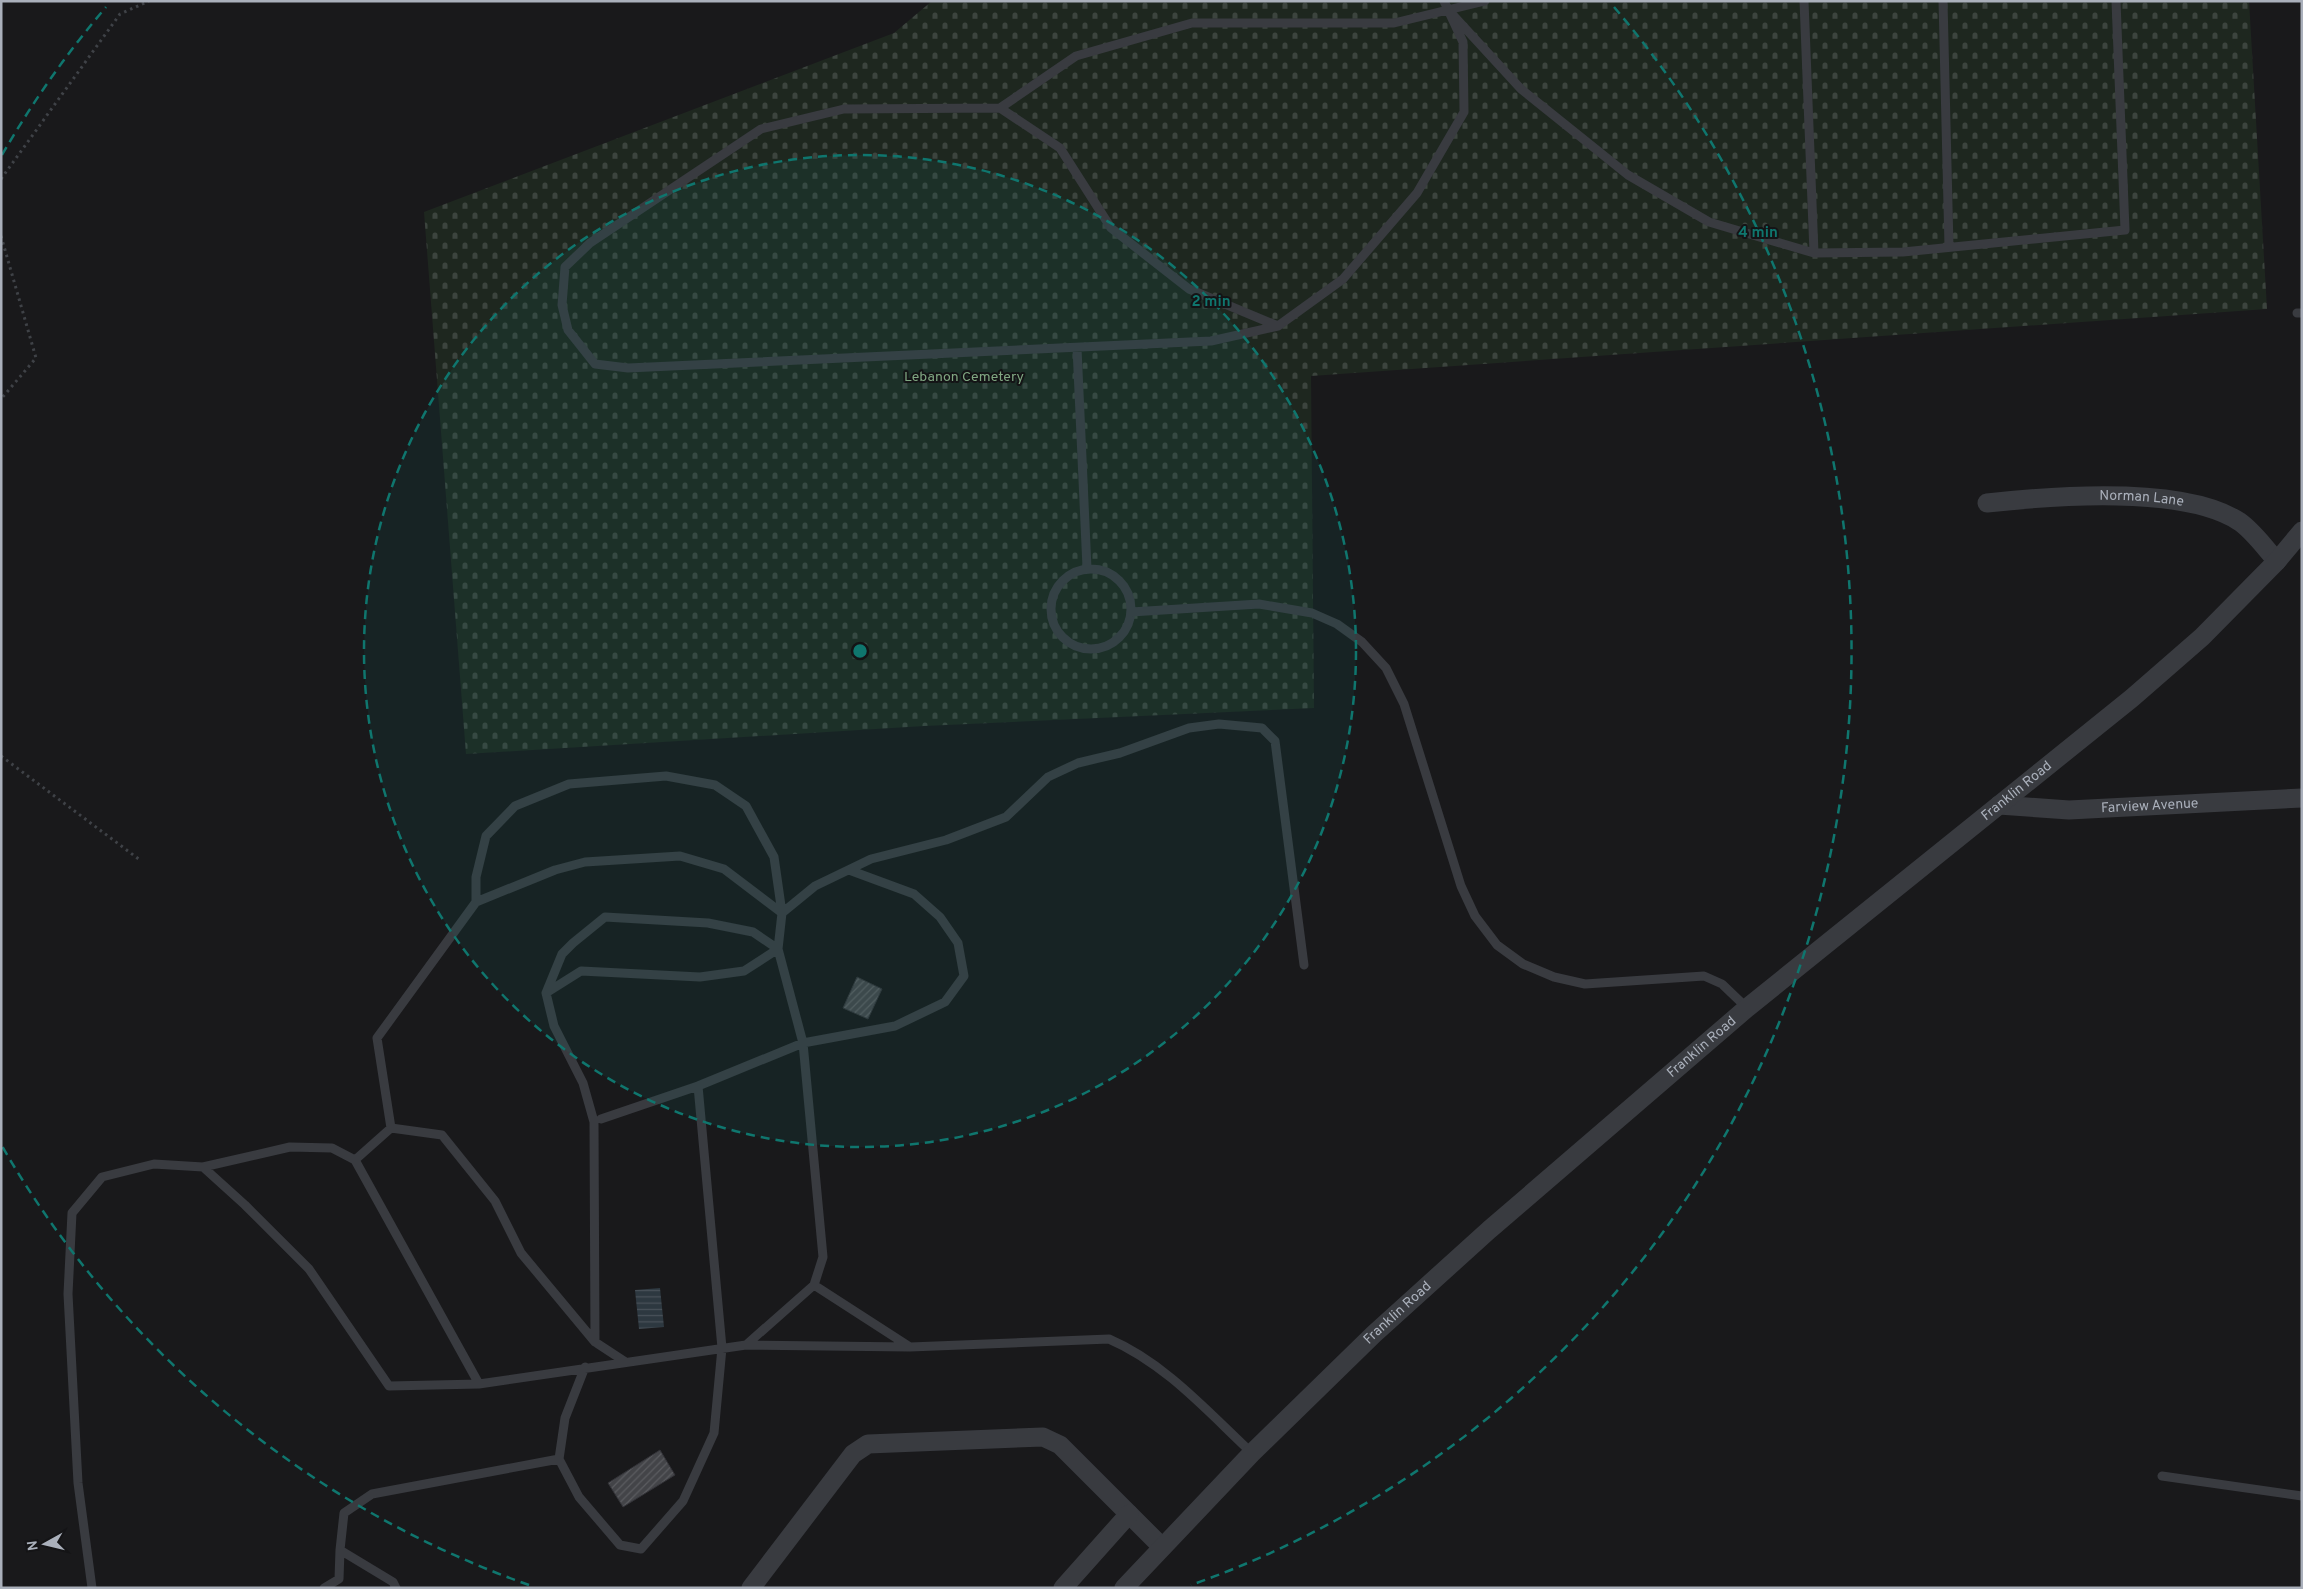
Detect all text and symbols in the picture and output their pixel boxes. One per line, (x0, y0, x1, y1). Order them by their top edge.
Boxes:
text: 4 min (1738, 224, 1778, 243)
text: 2 min (1191, 293, 1231, 312)
park label: Lebanon Cemetery (904, 369, 1024, 386)
street label: Norman Lane (2099, 487, 2185, 510)
centre of rings (851, 642, 869, 660)
street label: Franklin Road (1978, 757, 2055, 824)
street label: Farview Avenue (2101, 795, 2199, 817)
street label: Franklin Road (1664, 1013, 1740, 1081)
street label: Franklin Road (1360, 1278, 1435, 1348)
north arrow (20, 1519, 70, 1569)
text: N (24, 1539, 43, 1552)

